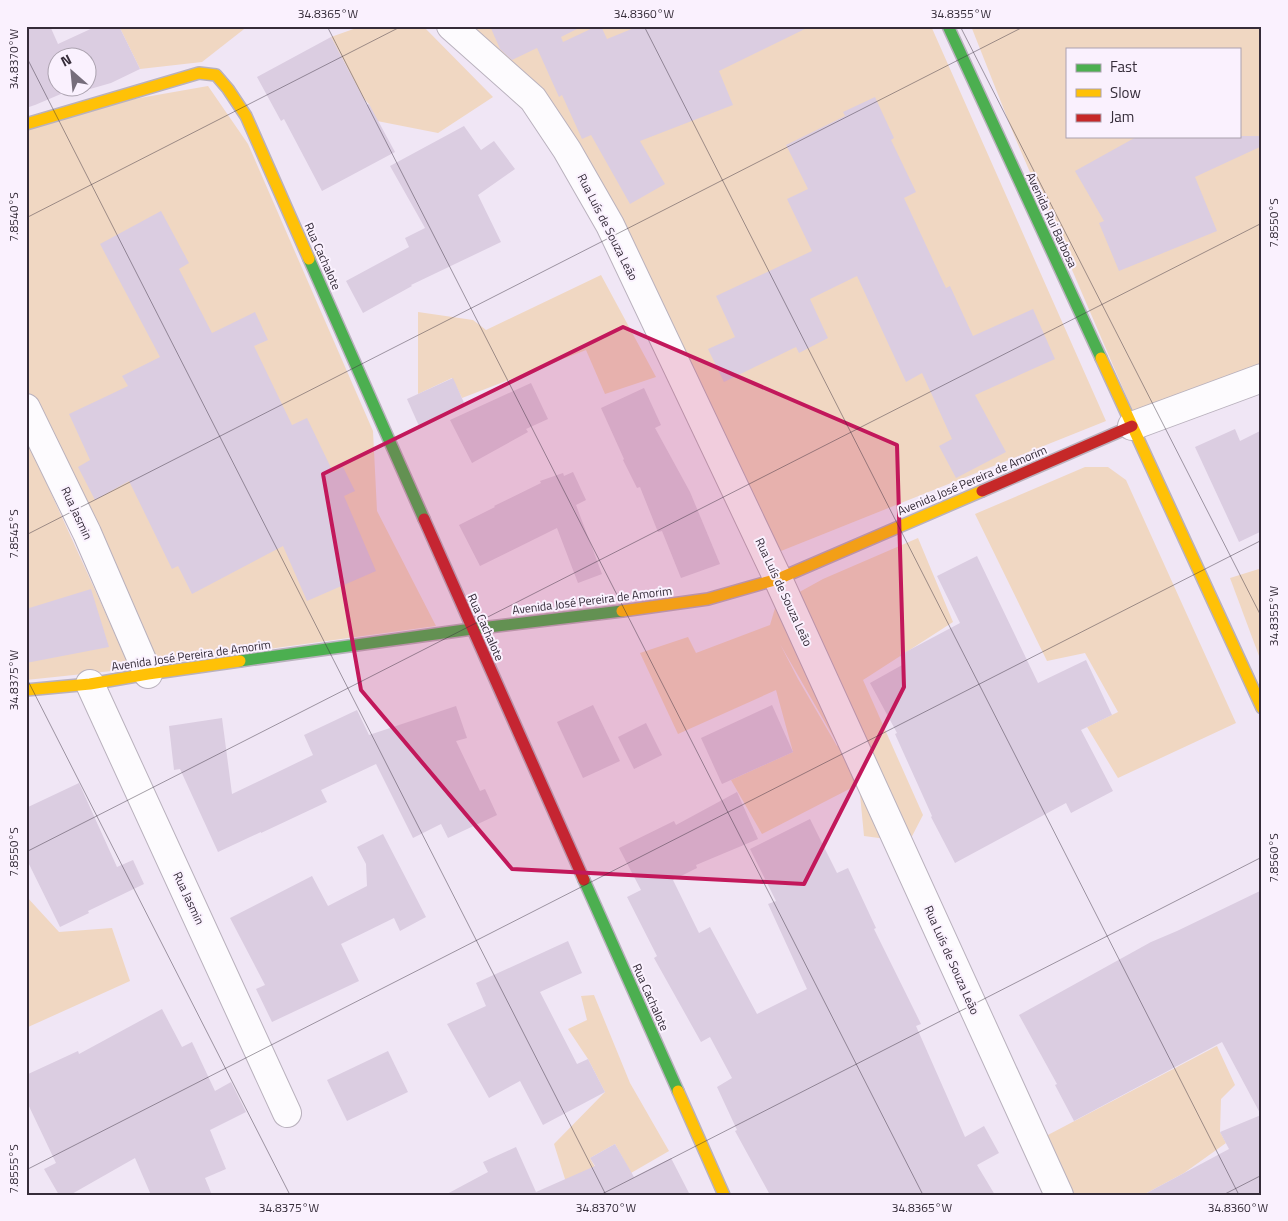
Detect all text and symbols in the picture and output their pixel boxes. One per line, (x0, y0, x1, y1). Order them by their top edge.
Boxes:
text: 34.8365°W (298, 4, 358, 23)
text: 34.8360°W (614, 4, 674, 23)
text: 34.8355°W (931, 4, 991, 23)
text: 34.8370°W (4, 29, 23, 89)
north arrow (48, 48, 98, 98)
text: N (57, 48, 75, 72)
legend (1066, 48, 1240, 138)
text: Fast (1110, 55, 1138, 78)
text: Slow (1110, 81, 1141, 104)
text: Jam (1110, 105, 1134, 128)
street label: Avenida Rui Barbosa (1022, 169, 1082, 271)
street label: Rua Luís de Souza Leão (573, 170, 643, 284)
text: 7.8540°S (4, 192, 23, 242)
text: 7.8550°S (1264, 198, 1283, 248)
street label: Rua Cachalote (300, 219, 346, 293)
street label: Avenida José Pereira de Amorim (894, 440, 1050, 520)
street label: Rua Jasmin (56, 483, 98, 543)
text: 7.8545°S (4, 509, 23, 559)
street label: Rua Luís de Souza Leão (751, 535, 817, 649)
street label: Avenida José Pereira de Amorim (511, 581, 673, 619)
text: 34.8355°W (1264, 586, 1283, 646)
street label: Rua Cachalote (463, 590, 509, 664)
street label: Avenida José Pereira de Amorim (110, 634, 272, 676)
text: 34.8375°W (4, 650, 23, 710)
text: 7.8550°S (4, 827, 23, 877)
text: 7.8560°S (1264, 833, 1283, 883)
street label: Rua Jasmin (168, 868, 210, 928)
street label: Rua Luís de Souza Leão (919, 902, 985, 1018)
street label: Rua Cachalote (628, 960, 674, 1034)
text: 7.8555°S (4, 1144, 23, 1194)
text: 34.8375°W (259, 1198, 319, 1217)
text: 34.8370°W (576, 1198, 636, 1217)
text: 34.8365°W (892, 1198, 952, 1217)
text: 34.8360°W (1208, 1198, 1268, 1217)

